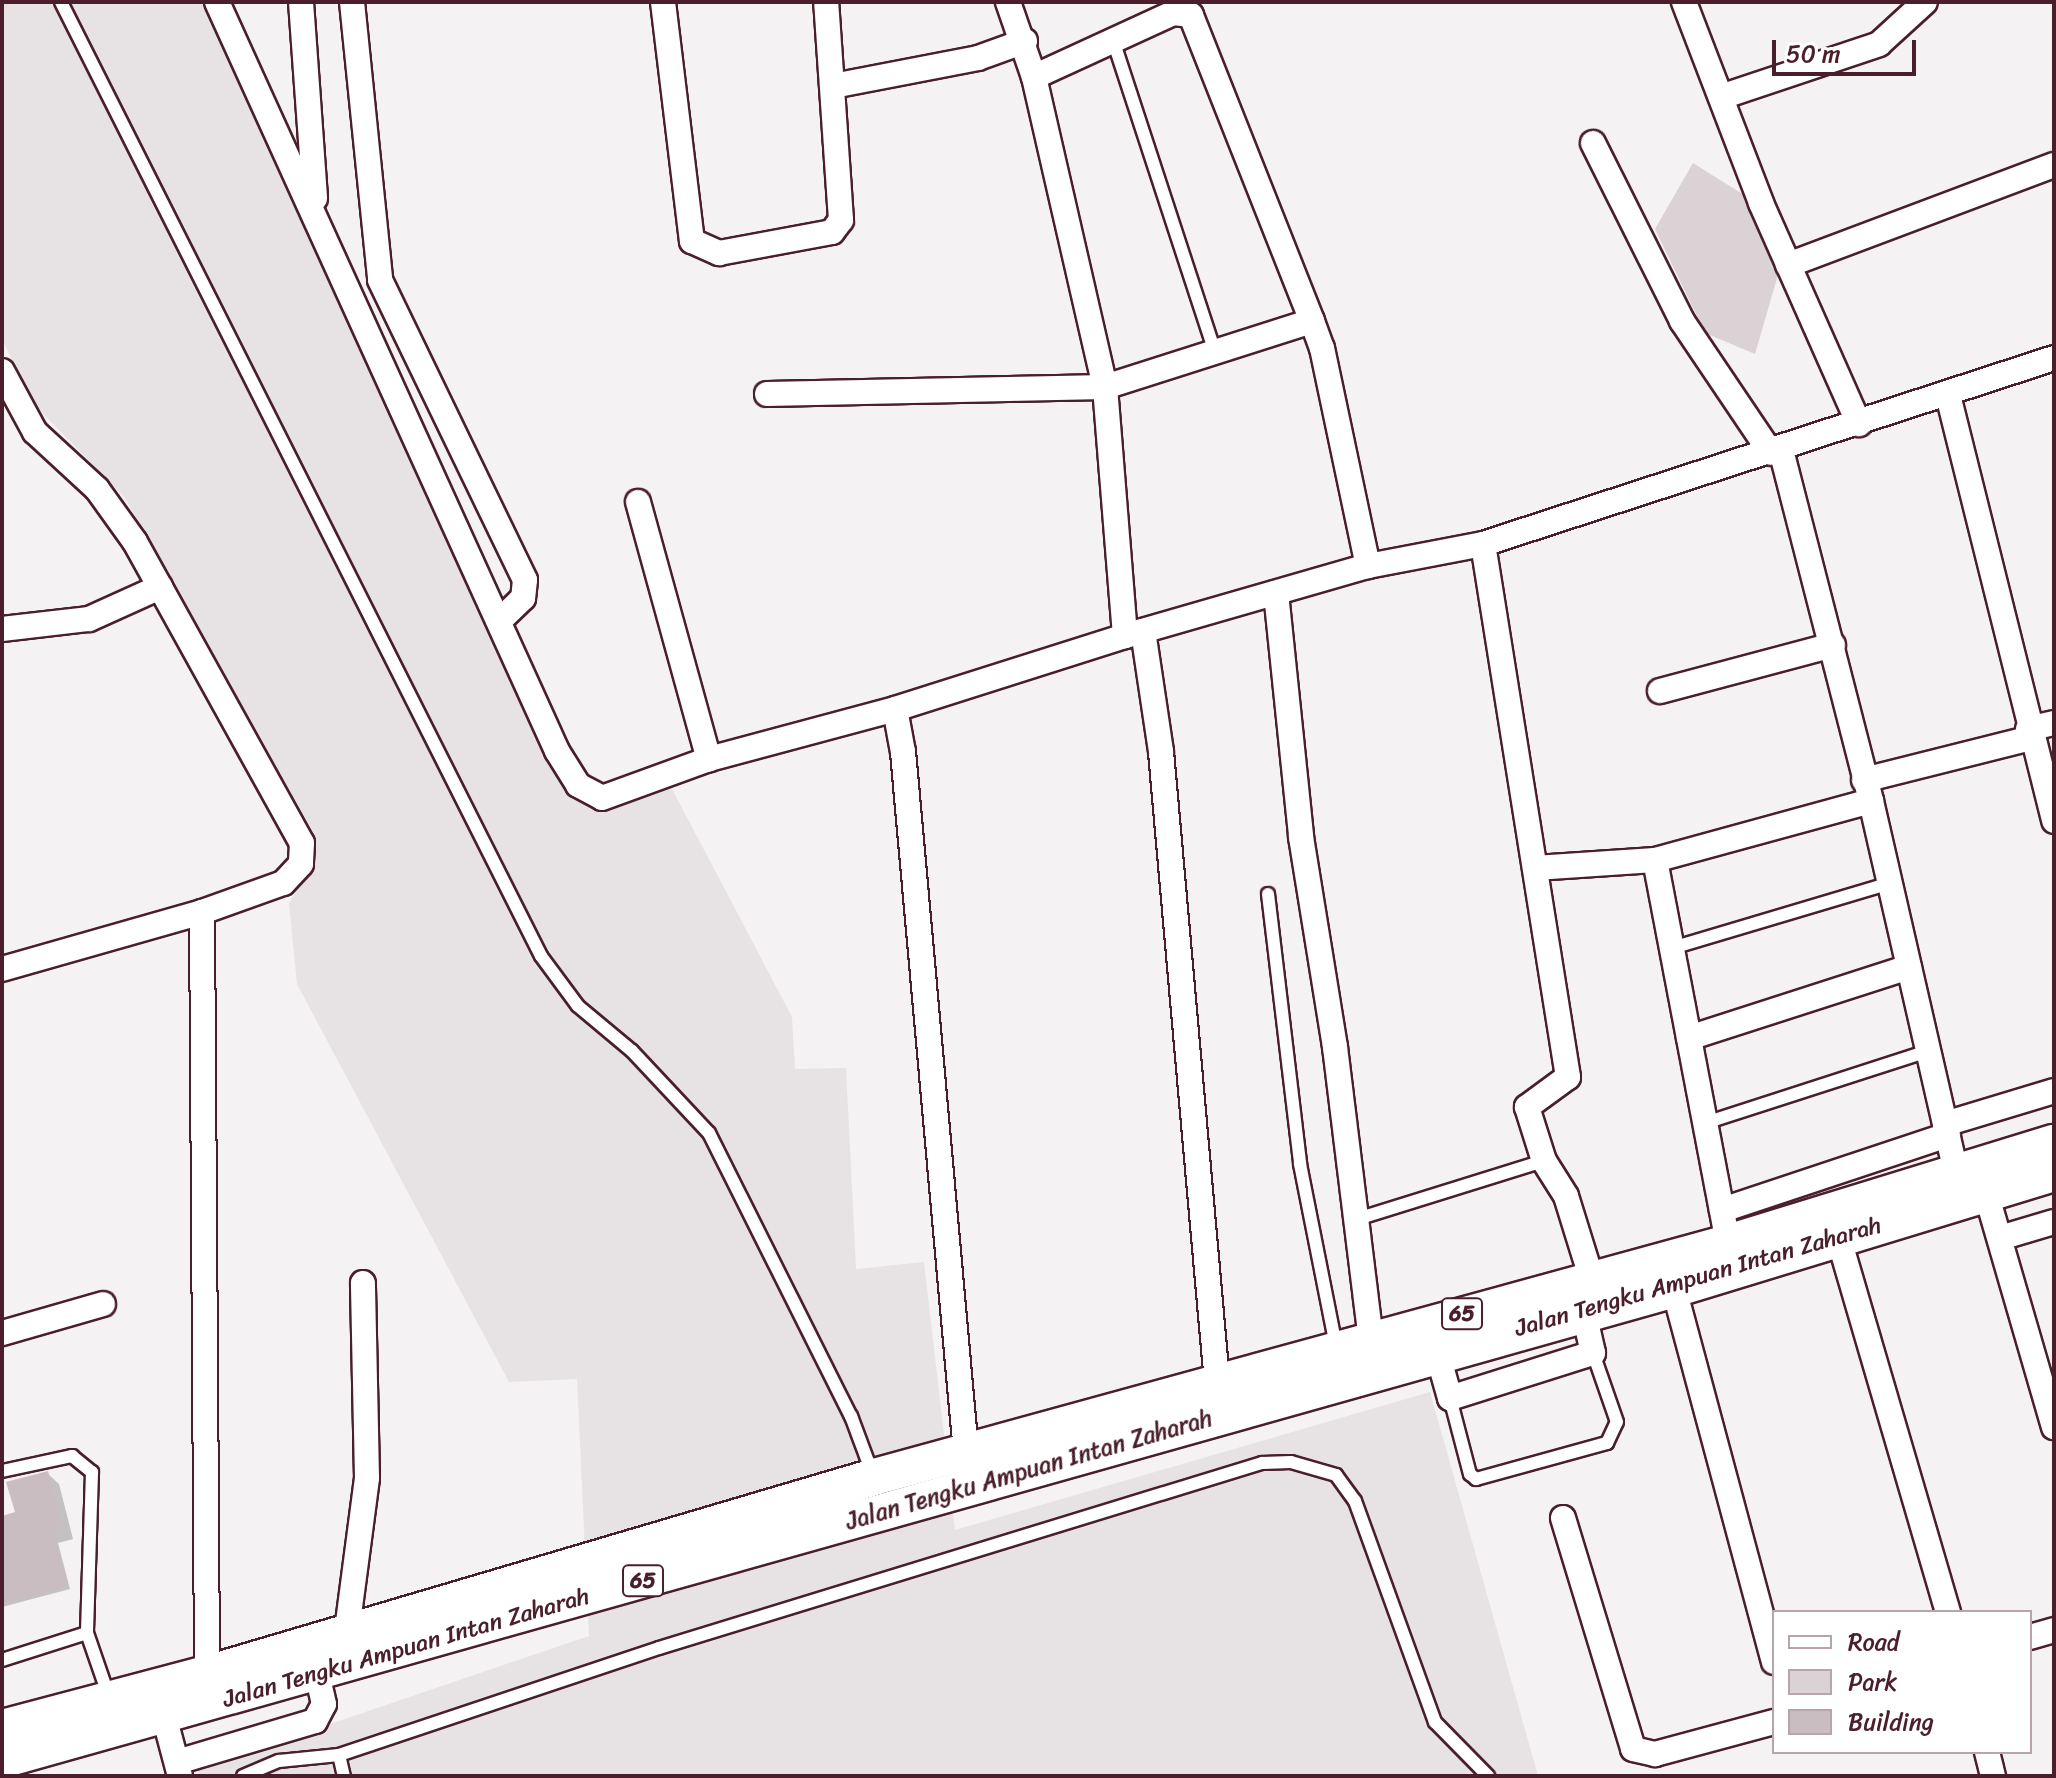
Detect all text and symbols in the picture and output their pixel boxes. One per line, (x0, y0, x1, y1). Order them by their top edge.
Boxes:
scale bar (1776, 24, 1920, 74)
text: 50 m (1786, 33, 1841, 75)
street label: Jalan Tengku Ampuan Intan Zaharah (1511, 1211, 1885, 1343)
road number: 65 (1440, 1296, 1484, 1332)
street label: Jalan Tengku Ampuan Intan Zaharah (842, 1404, 1216, 1536)
road number: 65 (621, 1563, 665, 1599)
street label: Jalan Tengku Ampuan Intan Zaharah (219, 1582, 593, 1714)
legend (1772, 1610, 2032, 1754)
text: Road (1848, 1621, 1899, 1663)
text: Park (1848, 1661, 1897, 1703)
text: Building (1848, 1701, 1934, 1743)

